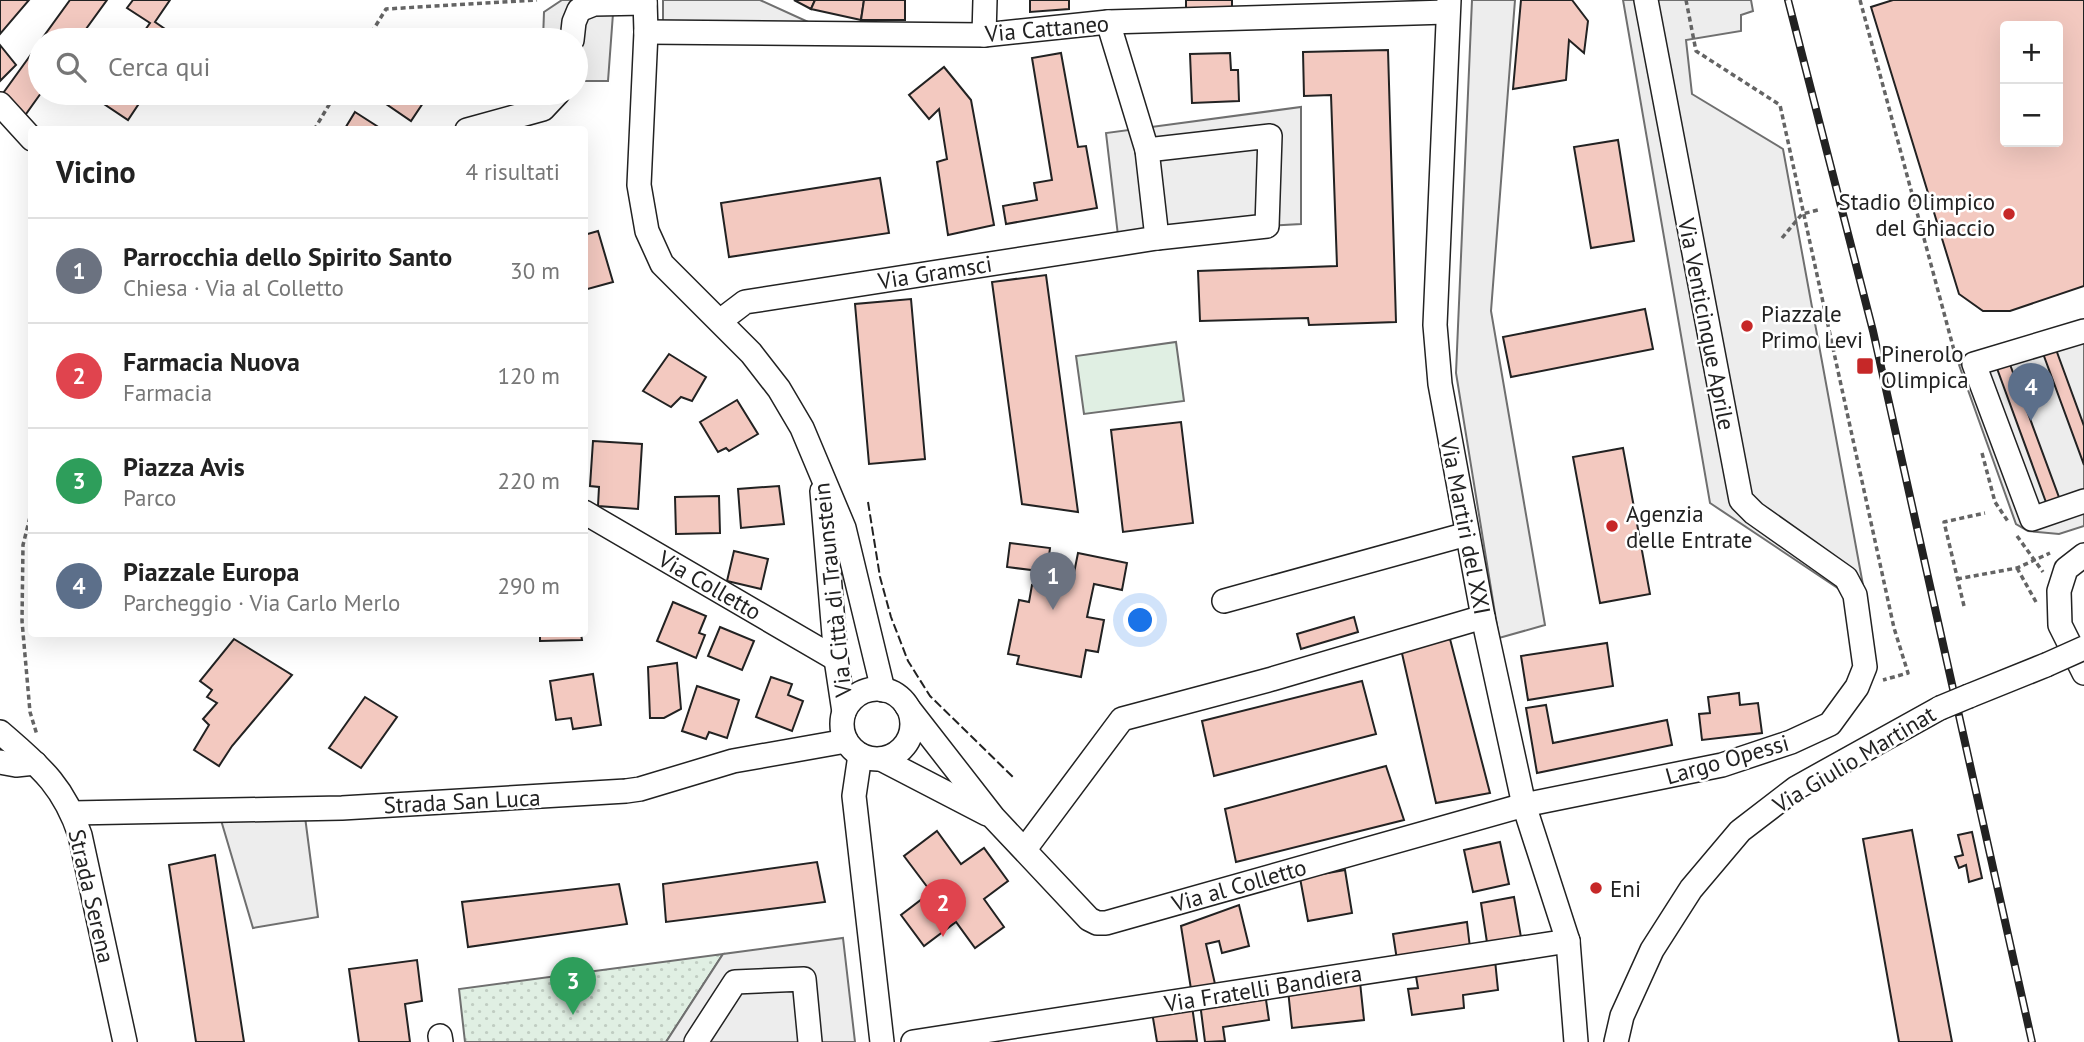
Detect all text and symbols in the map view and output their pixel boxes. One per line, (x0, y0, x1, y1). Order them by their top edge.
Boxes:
street label: Via Cattaneo (983, 8, 1110, 48)
map controls (2000, 21, 2063, 147)
button: + (2000, 21, 2063, 84)
search box (28, 28, 588, 105)
icon: search (52, 48, 90, 86)
text: Cerca qui (108, 50, 211, 83)
button: − (2000, 84, 2063, 147)
text: Vicino (56, 152, 136, 191)
text: 4 risultati (465, 157, 560, 186)
place label: Stadio Olimpico del Ghiaccio (1839, 187, 1995, 242)
marker: Stadio Olimpico del Ghiaccio (2001, 206, 2017, 222)
street label: Via Venticinque Aprile (1672, 215, 1742, 432)
text: Parrocchia dello Spirito Santo (123, 240, 452, 273)
street label: Via Gramsci (875, 249, 994, 295)
text: 1 (72, 256, 86, 285)
text: 30 m (510, 256, 560, 285)
text: Chiesa · Via al Colletto (123, 273, 344, 302)
place label: Piazzale Primo Levi (1761, 299, 1863, 354)
marker: Piazzale Primo Levi (1739, 318, 1755, 334)
place label: Pinerolo Olimpica (1881, 339, 1969, 394)
text: Farmacia Nuova (123, 345, 300, 378)
marker: Pinerolo Olimpica (1855, 356, 1875, 376)
text: 2 (72, 361, 86, 390)
text: 120 m (498, 361, 560, 390)
pin: 4 (2008, 363, 2054, 421)
text: Farmacia (123, 378, 212, 407)
street label: Via Martiri del XXI (1434, 434, 1497, 617)
text: Piazza Avis (123, 450, 245, 483)
text: 3 (72, 466, 86, 495)
text: 220 m (498, 466, 560, 495)
street label: Via Città di Traunstein (806, 481, 858, 700)
text: Parco (123, 483, 176, 512)
place label: Agenzia delle Entrate (1626, 499, 1752, 554)
marker: Agenzia delle Entrate (1604, 518, 1620, 534)
street label: Via Colletto (652, 543, 767, 626)
pin: 1 (1030, 552, 1076, 610)
text: Piazzale Europa (123, 555, 300, 588)
text: 4 (72, 571, 86, 600)
text: 290 m (498, 571, 560, 600)
text: Parcheggio · Via Carlo Merlo (123, 588, 400, 617)
your location (1123, 603, 1157, 637)
street label: Via Giulio Martinat (1767, 699, 1941, 819)
street label: Largo Opessi (1662, 728, 1792, 790)
street label: Strada San Luca (383, 782, 541, 820)
street label: Strada Serena (63, 826, 121, 966)
street label: Via al Colletto (1167, 852, 1310, 918)
place label: Eni (1610, 874, 1641, 903)
pin: 2 (920, 879, 966, 937)
marker: Eni (1588, 880, 1604, 896)
pin: 3 (550, 957, 596, 1015)
street label: Via Fratelli Bandiera (1161, 958, 1364, 1018)

